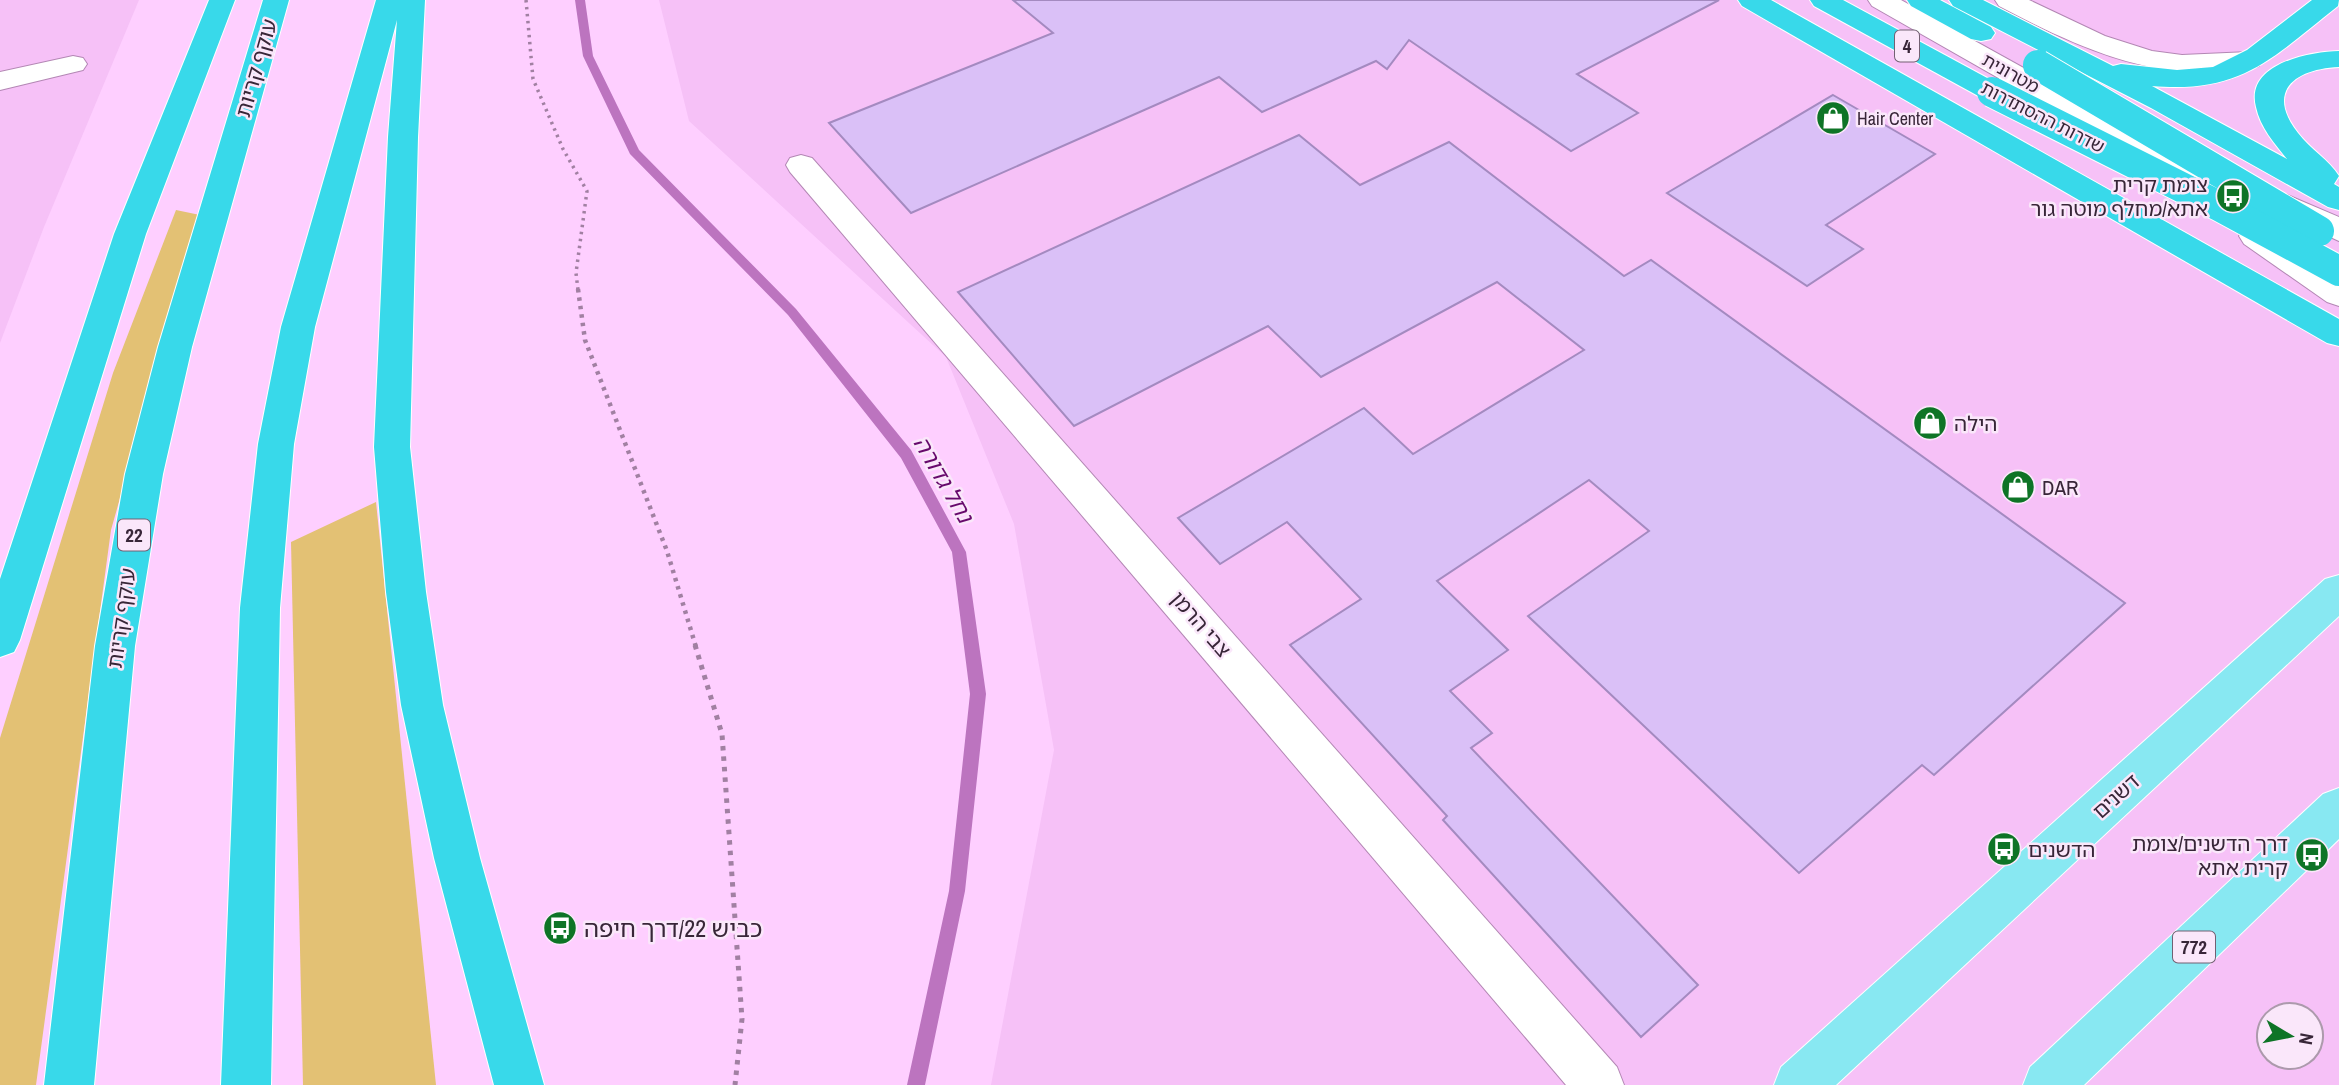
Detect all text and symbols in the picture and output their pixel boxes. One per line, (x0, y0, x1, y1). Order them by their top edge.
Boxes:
street label: עוקף קריות (228, 16, 284, 120)
road number: 4 (1895, 30, 1919, 61)
street label: מטרונית (1978, 47, 2044, 99)
street label: שדרות ההסתדרות (1977, 75, 2109, 159)
shop icon: Hair Center (1814, 99, 1852, 137)
place label: Hair Center (1857, 106, 1933, 131)
place label: צומת קרית אתא/מחלף מוטה גור (2031, 170, 2208, 223)
bus stop icon: צומת קרית אתא/מחלף מוטה גור (2214, 177, 2252, 215)
shop icon: הילה (1911, 404, 1949, 442)
place label: הילה (1954, 409, 1998, 438)
water label: נחל גדורה (907, 430, 982, 530)
shop icon: DAR (1999, 468, 2037, 506)
place label: DAR (2042, 473, 2078, 502)
road number: 22 (118, 520, 150, 550)
street label: עוקף קריות (100, 566, 142, 670)
street label: צבי הרמן (1164, 585, 1238, 663)
street label: דשנים (2086, 767, 2146, 825)
place label: דרך הדשנים/צומת קרית אתא (2132, 829, 2288, 882)
bus stop icon: הדשנים (1985, 830, 2023, 868)
place label: הדשנים (2028, 835, 2095, 864)
bus stop icon: דרך הדשנים/צומת קרית אתא (2293, 836, 2331, 874)
bus stop icon: כביש 22/דרך חיפה (541, 909, 579, 947)
place label: כביש 22/דרך חיפה (584, 912, 762, 944)
road number: 772 (2173, 931, 2215, 962)
north arrow (2255, 1001, 2325, 1071)
text: N (2293, 1031, 2321, 1047)

